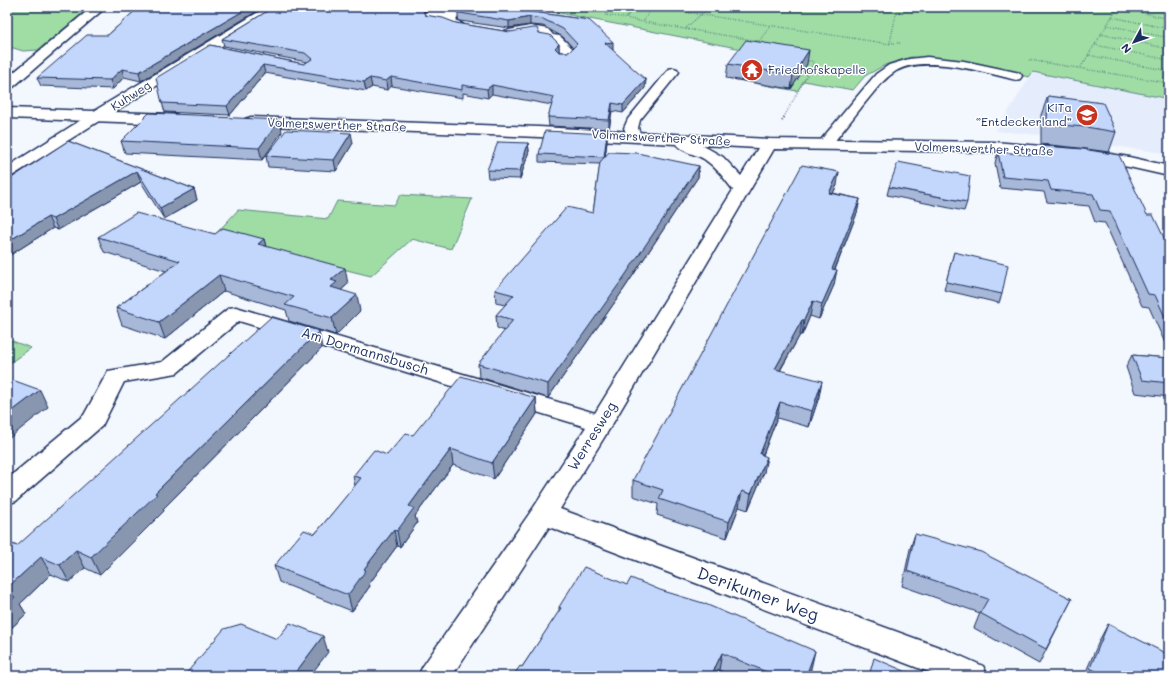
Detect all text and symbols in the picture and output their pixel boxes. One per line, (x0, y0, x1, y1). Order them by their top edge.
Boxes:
north arrow (1114, 22, 1154, 62)
text: N (1118, 41, 1134, 57)
temple icon: Friedhofskapelle (739, 57, 765, 83)
place label: Friedhofskapelle (768, 61, 866, 77)
street label: Kuhweg (107, 77, 154, 114)
place label: KiTa “Entdeckerland” (976, 99, 1072, 129)
school or university icon: KiTa “Entdeckerland” (1074, 102, 1100, 128)
street label: Volmerswerther Straße (267, 114, 407, 134)
street label: Volmerswerther Straße (591, 125, 731, 149)
street label: Volmerswerther Straße (914, 138, 1054, 158)
street label: Am Dormannsbusch (299, 322, 431, 379)
street label: Werresweg (563, 398, 620, 474)
street label: Derikumer Weg (695, 561, 822, 625)

